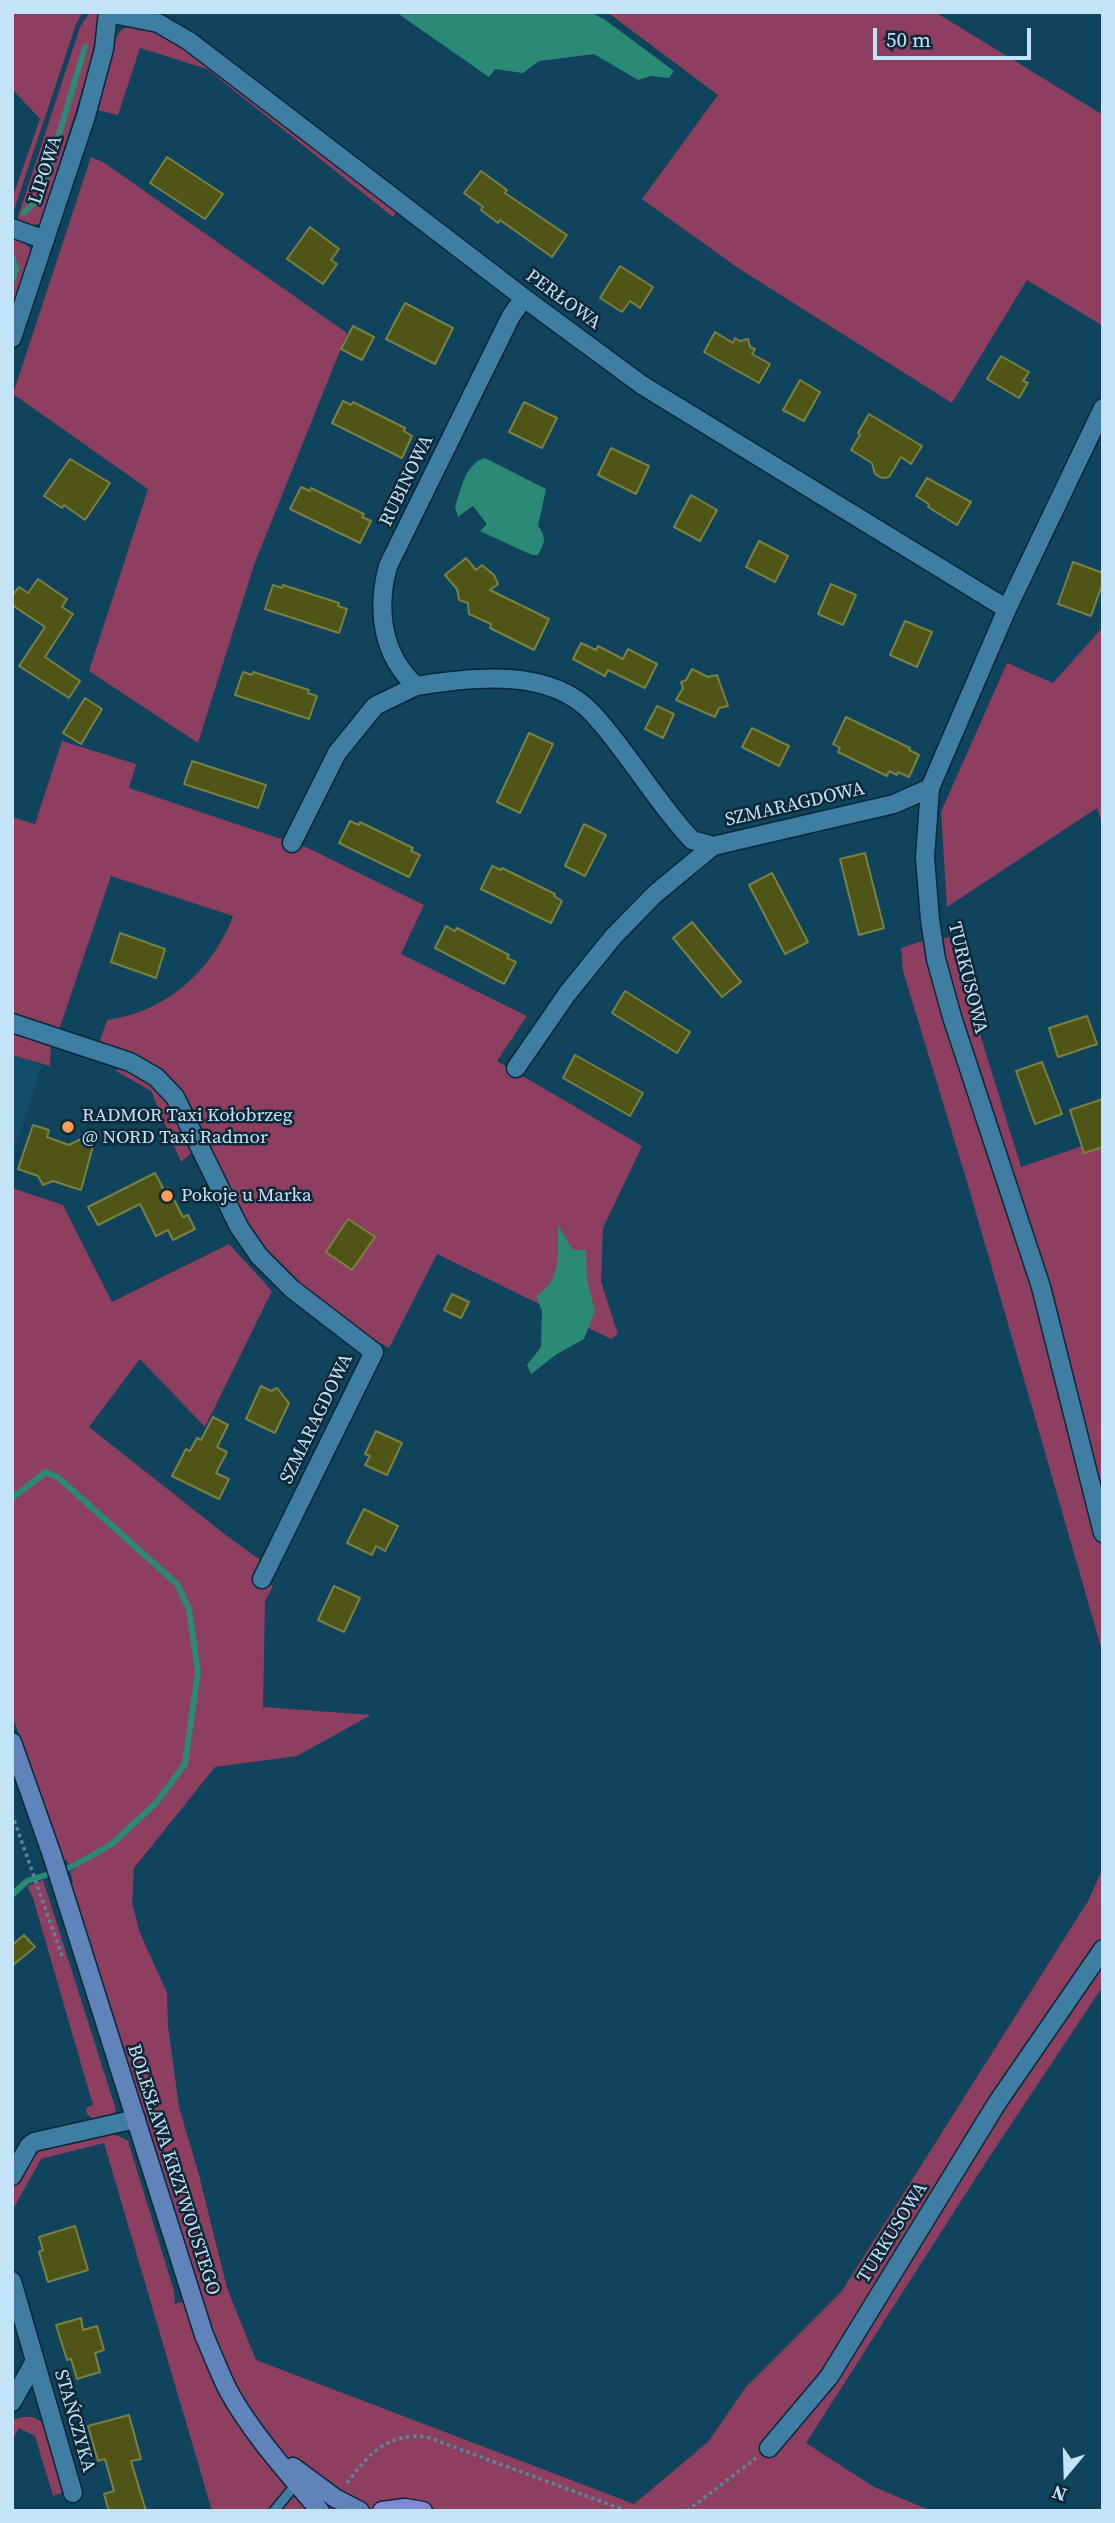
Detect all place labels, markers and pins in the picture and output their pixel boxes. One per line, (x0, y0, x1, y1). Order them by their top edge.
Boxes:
place label: RADMOR Taxi Kołobrzeg @ NORD Taxi Radmor (82, 1105, 293, 1149)
marker: RADMOR Taxi Kołobrzeg @ NORD Taxi Radmor (60, 1119, 76, 1135)
place label: Pokoje u Marka (181, 1185, 312, 1207)
marker: Pokoje u Marka (159, 1188, 175, 1204)

